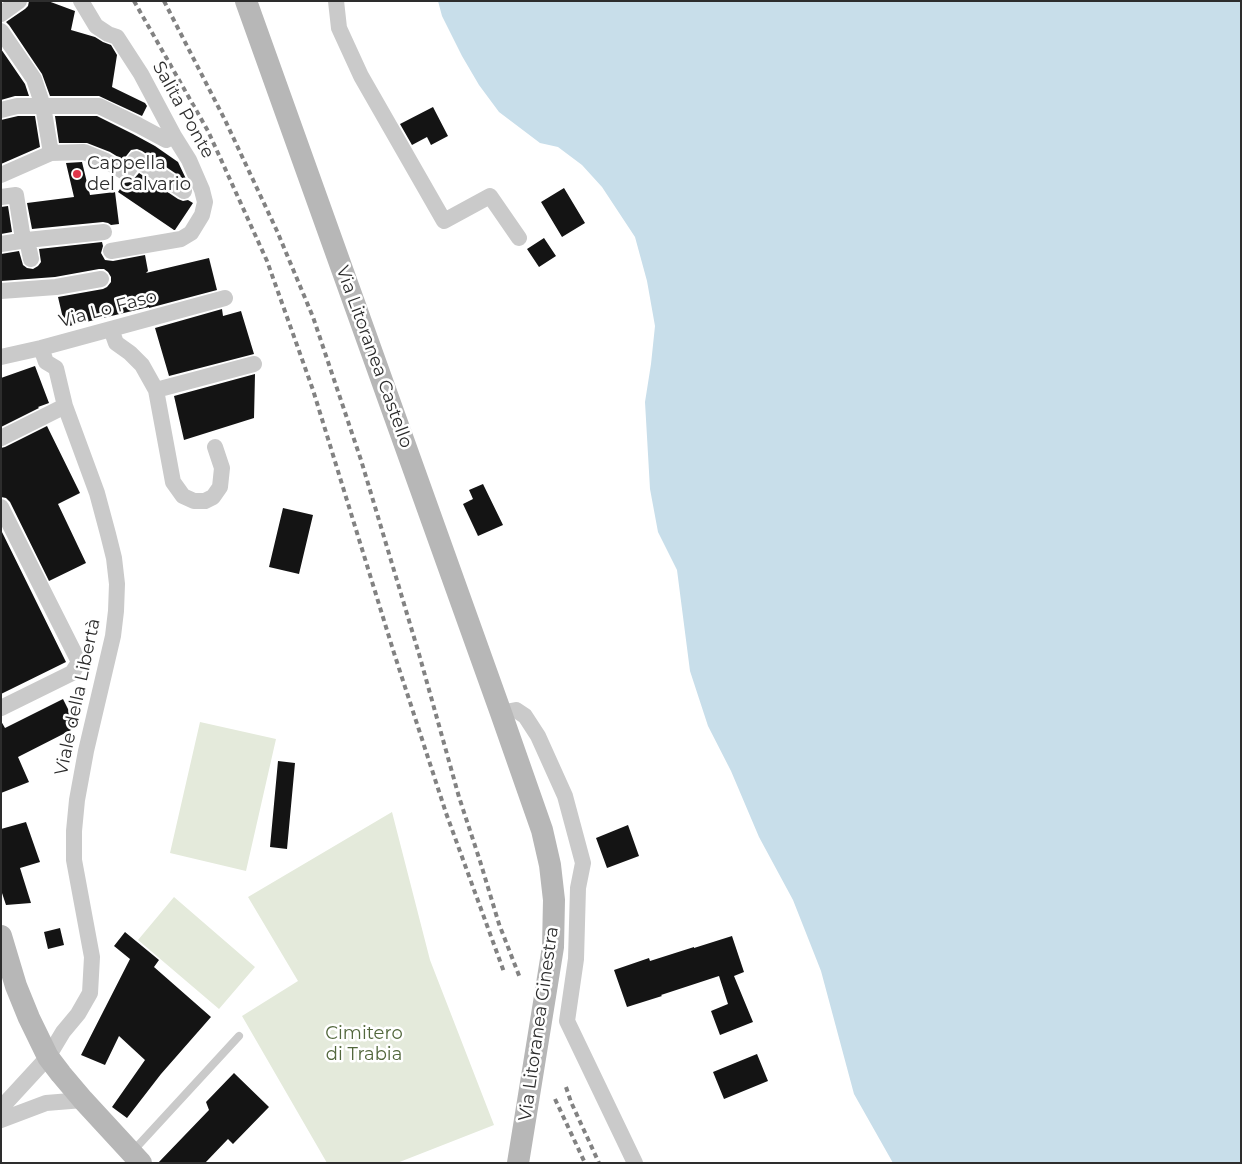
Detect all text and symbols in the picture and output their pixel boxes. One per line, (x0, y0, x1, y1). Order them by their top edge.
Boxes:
street label: Salita Ponte (147, 58, 219, 162)
place label: Cappella del Calvario (87, 153, 191, 195)
marker: Cappella del Calvario (71, 168, 83, 180)
street label: Via Litoranea Castello (331, 263, 417, 451)
street label: Via Lo Faso (57, 286, 159, 332)
street label: Viale della Libertà (51, 617, 105, 777)
street label: Via Litoranea Ginestra (515, 925, 563, 1123)
park label: Cimitero di Trabia (325, 1023, 403, 1066)

